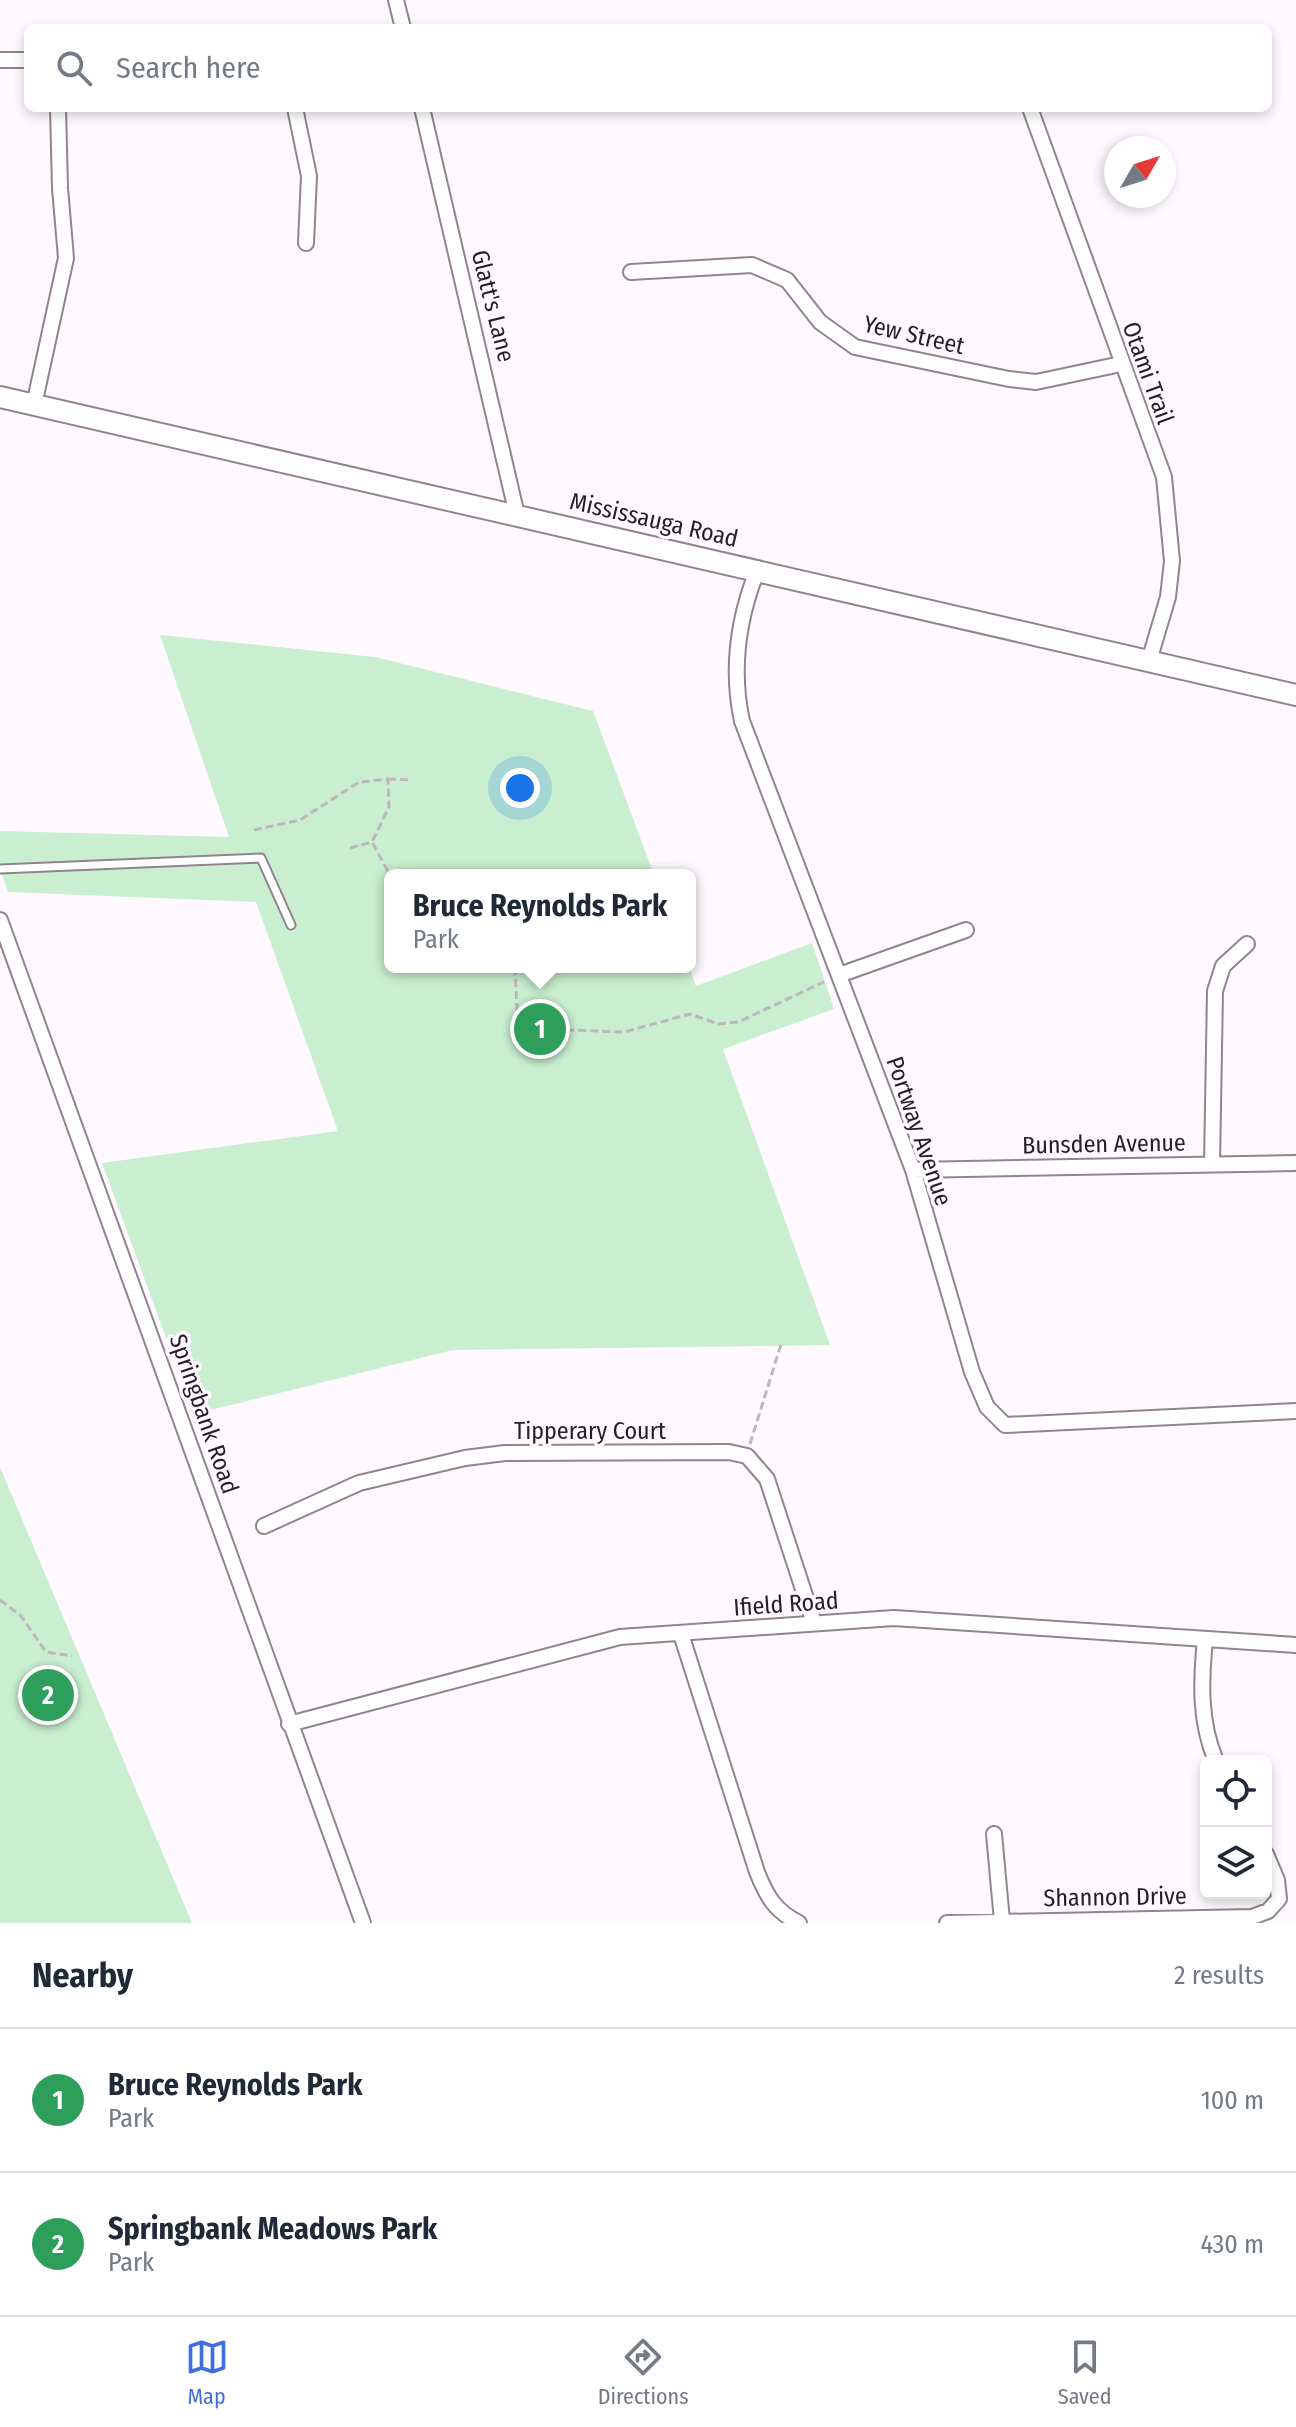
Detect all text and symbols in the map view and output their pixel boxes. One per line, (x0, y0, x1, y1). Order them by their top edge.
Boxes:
search box (24, 24, 1272, 112)
icon: search (52, 46, 96, 90)
text: Search here (116, 50, 261, 86)
north arrow (1104, 136, 1176, 208)
street label: Glatt's Lane (466, 247, 520, 365)
street label: Yew Street (861, 310, 967, 360)
street label: Otami Trail (1117, 318, 1179, 428)
street label: Mississauga Road (567, 487, 741, 553)
your location (500, 768, 540, 808)
popup (384, 869, 696, 973)
text: Bruce Reynolds Park (413, 888, 667, 924)
text: Park (413, 924, 459, 955)
pin: 1 (514, 999, 566, 1059)
street label: Portway Avenue (880, 1053, 958, 1209)
street label: Bunsden Avenue (1022, 1129, 1186, 1159)
street label: Springbank Road (164, 1331, 244, 1497)
street label: Tipperary Court (514, 1417, 666, 1445)
street label: Ifield Road (733, 1586, 839, 1622)
pin: 2 (22, 1665, 74, 1725)
map controls (1200, 1755, 1272, 1899)
button: locate (1200, 1755, 1272, 1827)
button: layers (1200, 1827, 1272, 1899)
street label: Shannon Drive (1043, 1882, 1187, 1912)
text: Nearby (32, 1955, 133, 1996)
text: 2 results (1174, 1960, 1264, 1991)
text: Bruce Reynolds Park (108, 2067, 363, 2103)
text: 1 (53, 2085, 64, 2116)
text: 100 m (1201, 2085, 1264, 2116)
text: Park (108, 2103, 154, 2134)
text: Springbank Meadows Park (108, 2211, 437, 2247)
text: 2 (52, 2229, 64, 2260)
text: 430 m (1200, 2229, 1264, 2260)
text: Park (108, 2247, 154, 2278)
tab: Map (185, 2335, 229, 2410)
tab: Directions (598, 2335, 689, 2410)
tab: Saved (1058, 2335, 1111, 2410)

